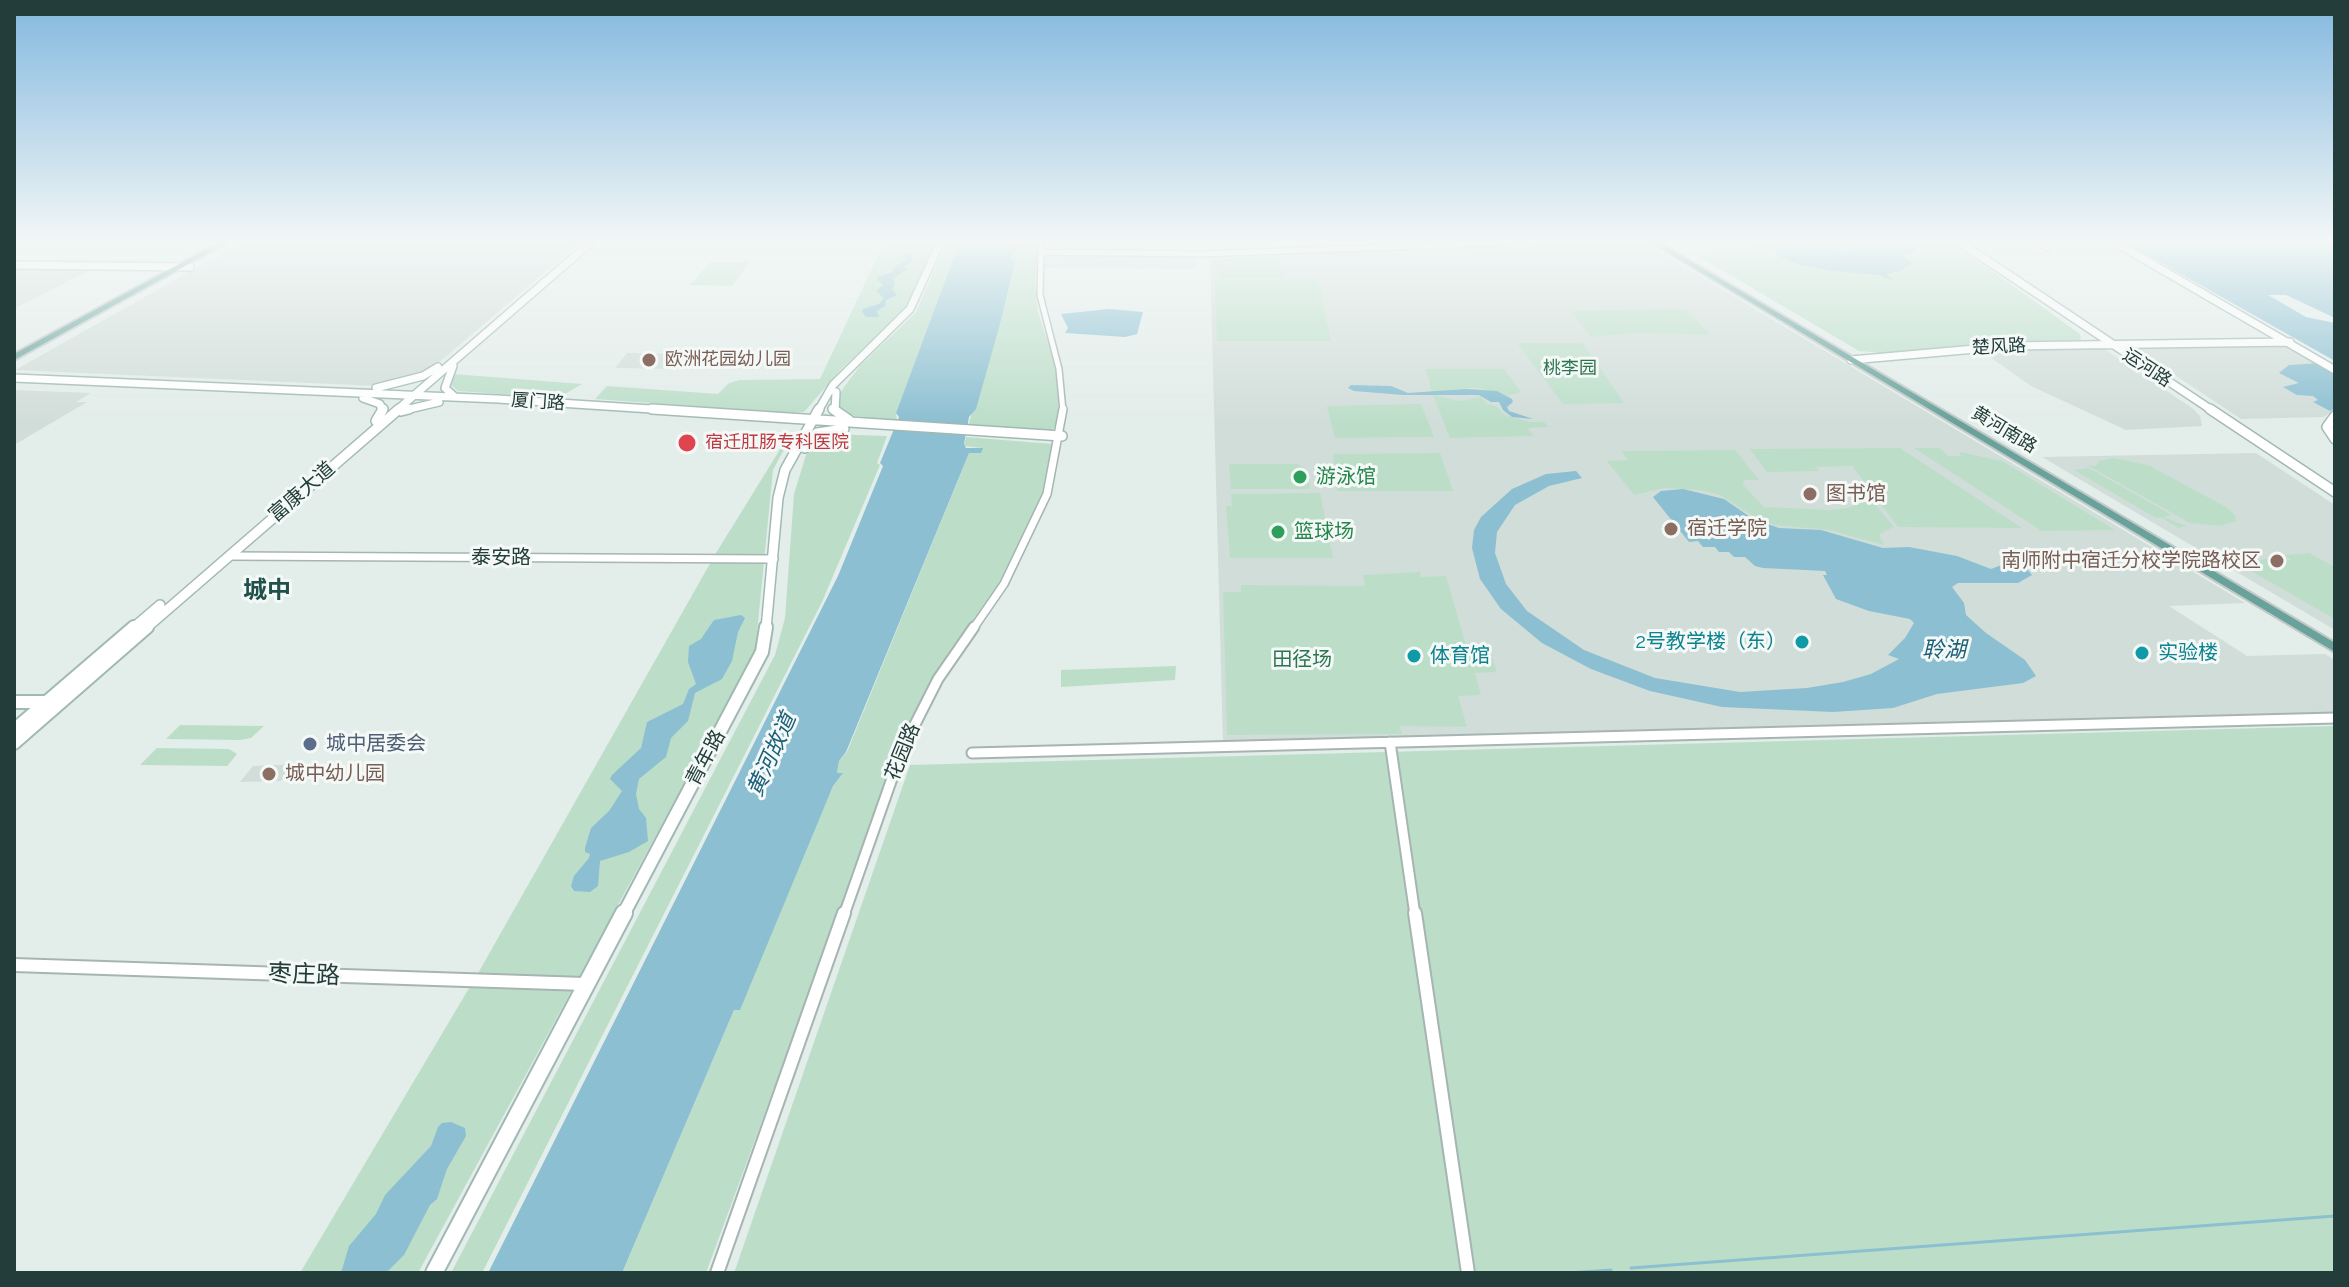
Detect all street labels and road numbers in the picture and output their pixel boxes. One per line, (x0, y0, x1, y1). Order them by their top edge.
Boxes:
street label: 楚风路 (1971, 335, 2027, 359)
street label: 运河路 (2118, 344, 2176, 392)
street label: 厦门路 (510, 389, 566, 415)
street label: 黄河南路 (1968, 402, 2040, 458)
street label: 富康大道 (264, 457, 340, 527)
street label: 泰安路 (471, 546, 531, 570)
street label: 花园路 (881, 720, 925, 784)
street label: 青年路 (681, 726, 731, 790)
street label: 枣庄路 (268, 959, 340, 991)

